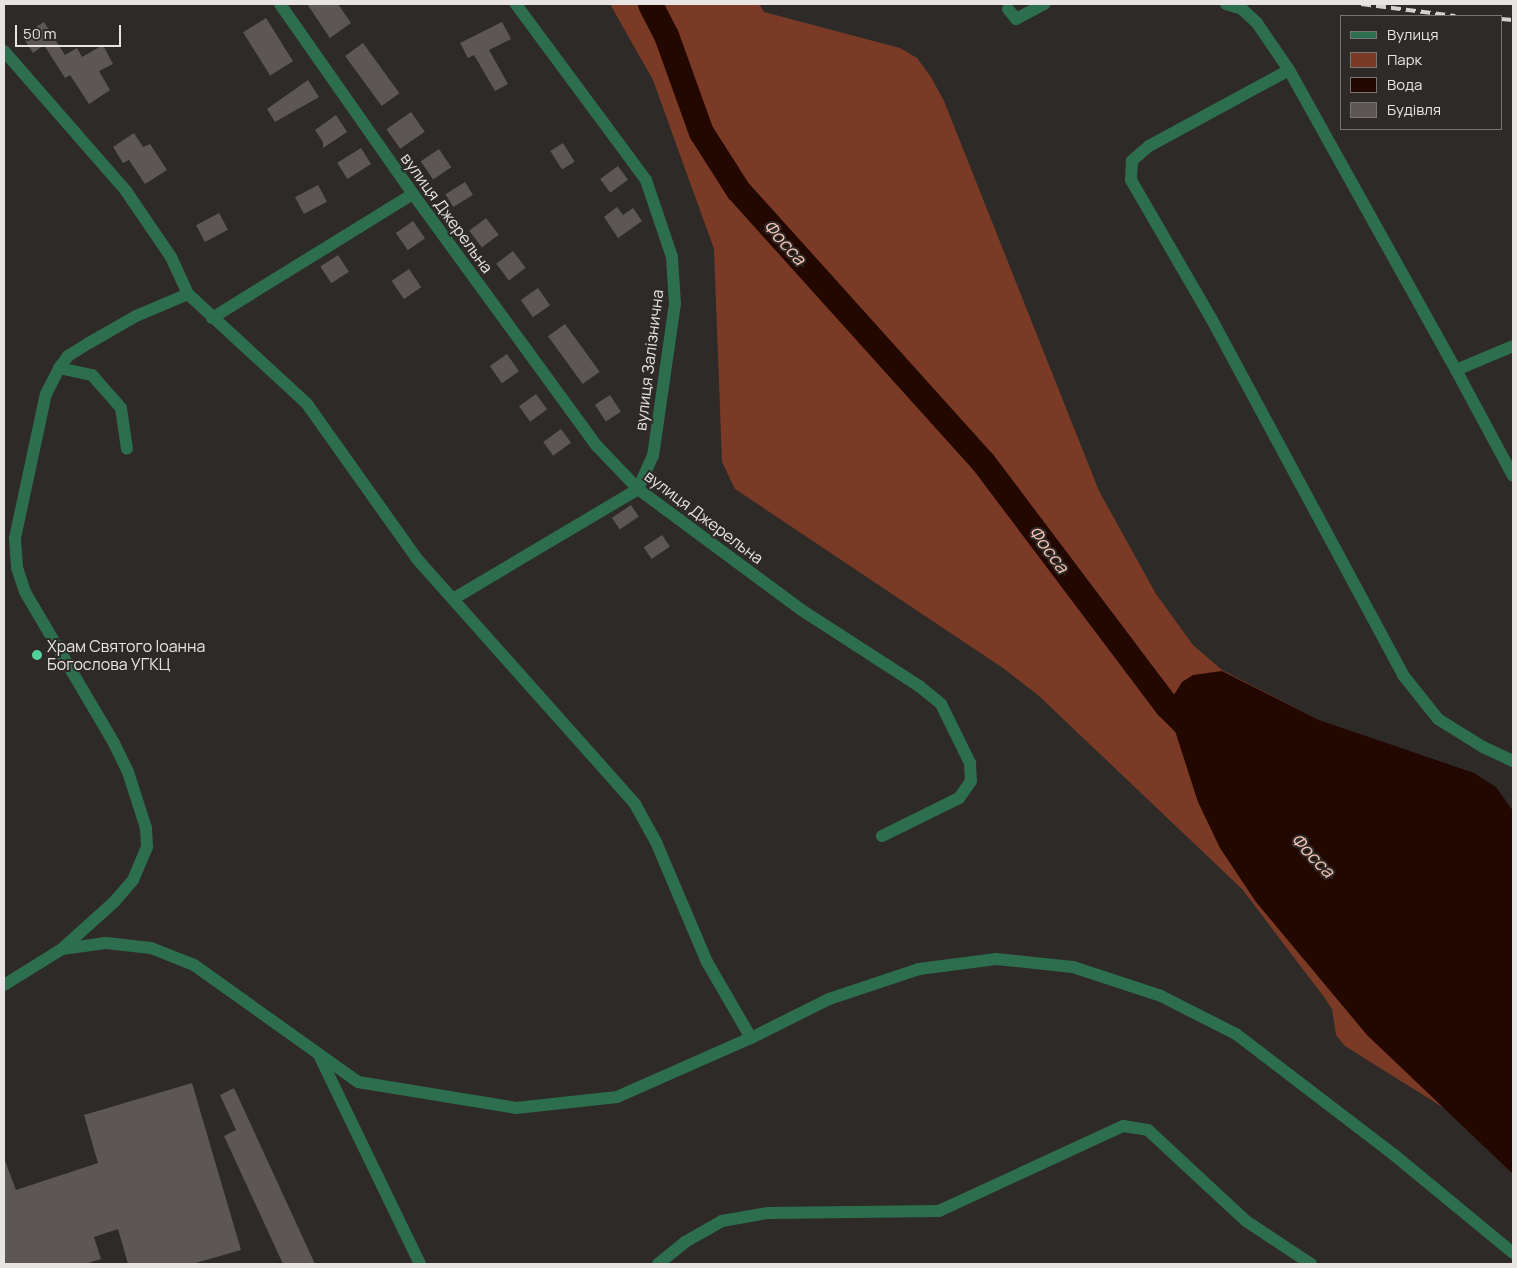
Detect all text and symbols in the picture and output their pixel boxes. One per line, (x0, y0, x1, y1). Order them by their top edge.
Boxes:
scale bar (18, 15, 124, 47)
legend (1340, 15, 1502, 130)
text: 50 m (23, 23, 57, 44)
text: Вулиця (1387, 24, 1439, 45)
text: Парк (1387, 49, 1422, 70)
text: Вода (1387, 74, 1422, 95)
text: Будівля (1387, 99, 1441, 120)
street label: вулиця Джерельна (397, 149, 497, 277)
water label: Фосса (759, 215, 811, 269)
street label: вулиця Залізнична (631, 288, 667, 432)
street label: вулиця Джерельна (641, 466, 767, 568)
water label: Фосса (1024, 521, 1074, 577)
place label: Храм Святого Іоанна Богослова УГКЦ (47, 636, 205, 674)
marker: Храм Святого Іоанна Богослова УГКЦ (31, 649, 43, 661)
water label: Фосса (1287, 828, 1339, 882)

